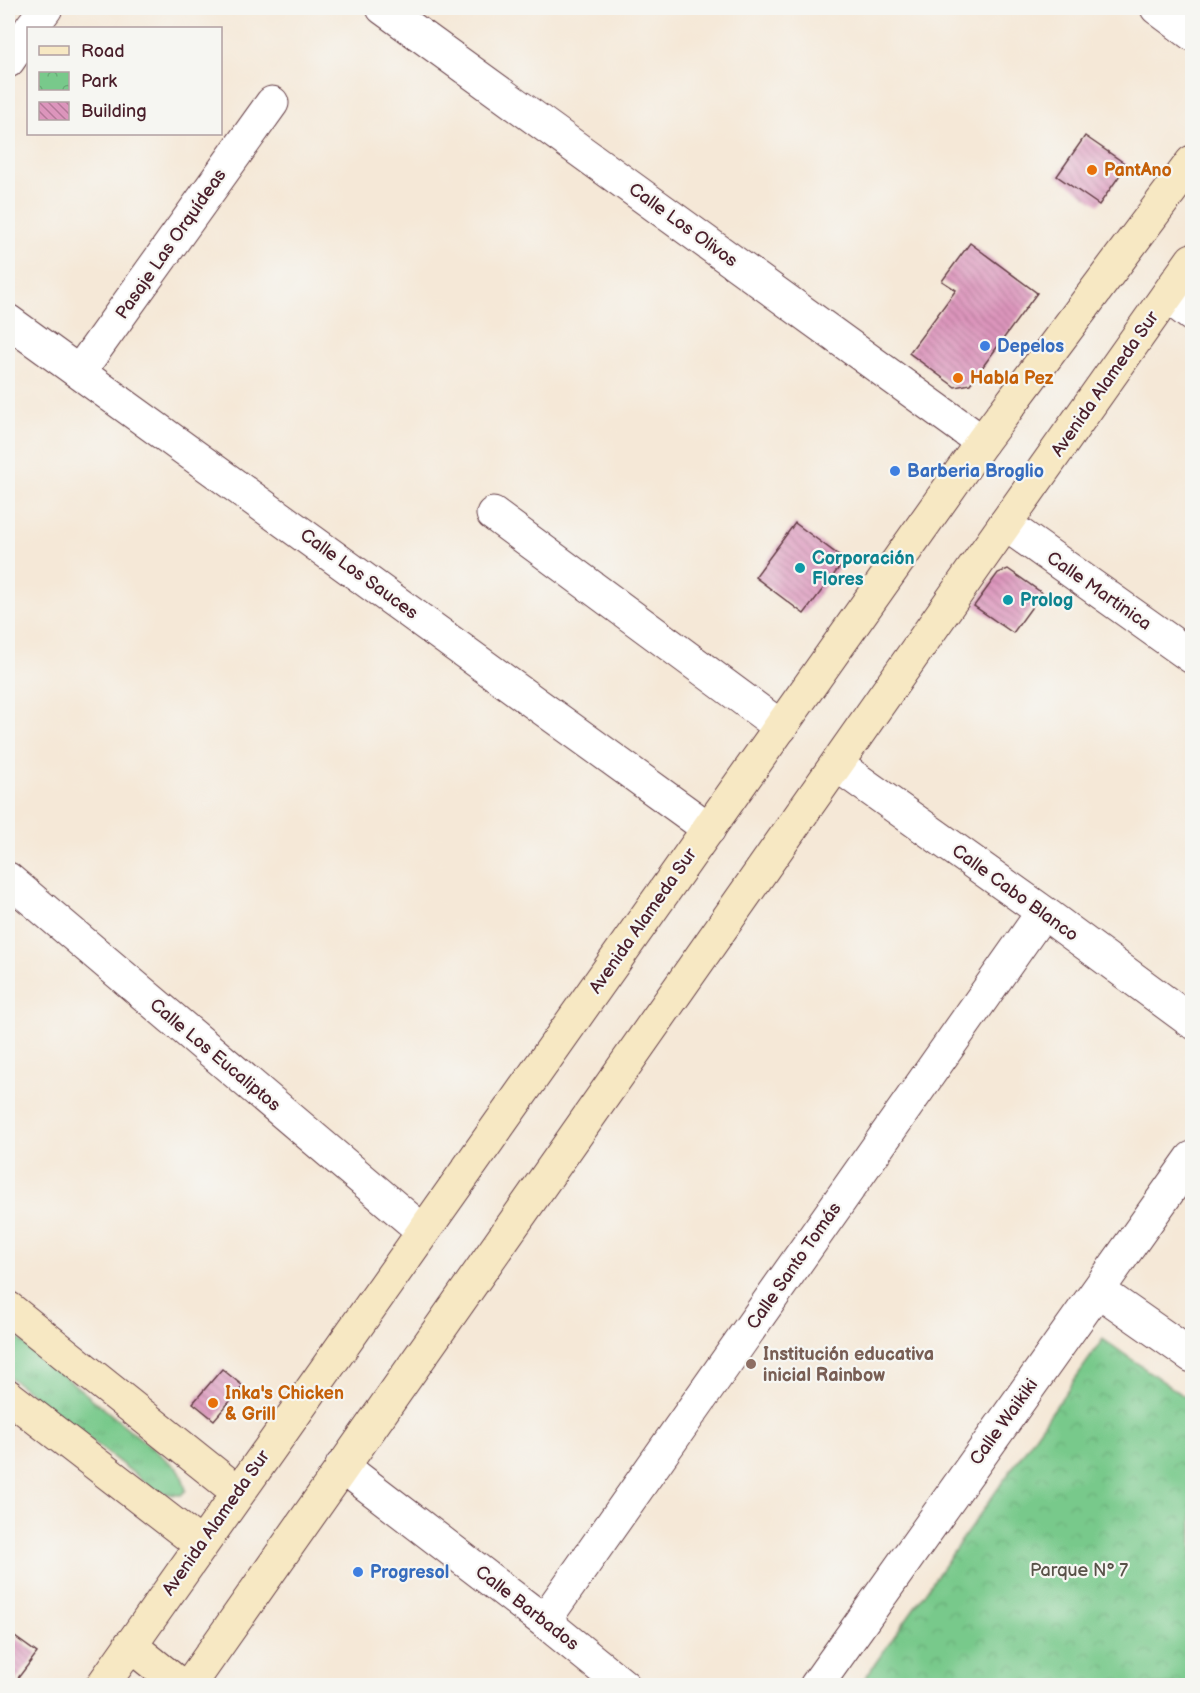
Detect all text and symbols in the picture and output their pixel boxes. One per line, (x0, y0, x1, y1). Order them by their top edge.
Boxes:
legend (27, 27, 222, 135)
text: Road (81, 41, 125, 62)
text: Park (81, 71, 117, 92)
text: Building (81, 101, 147, 122)
place label: PantAno (1104, 160, 1172, 181)
marker: PantAno (1085, 163, 1099, 177)
street label: Pasaje Las Orquídeas (111, 165, 231, 323)
street label: Calle Los Olivos (625, 179, 741, 271)
street label: Avenida Alameda Sur (1047, 307, 1163, 461)
place label: Depelos (997, 336, 1064, 357)
marker: Depelos (978, 339, 992, 353)
place label: Habla Pez (970, 368, 1054, 389)
marker: Habla Pez (951, 371, 965, 385)
place label: Barberia Broglio (907, 461, 1044, 482)
marker: Barberia Broglio (888, 464, 902, 478)
street label: Calle Los Sauces (296, 524, 422, 624)
street label: Calle Martinica (1043, 547, 1155, 635)
place label: Corporación Flores (812, 548, 914, 590)
marker: Corporación Flores (793, 561, 807, 575)
place label: Prolog (1020, 590, 1073, 611)
marker: Prolog (1001, 593, 1015, 607)
street label: Calle Cabo Blanco (948, 840, 1082, 946)
street label: Avenida Alameda Sur (585, 844, 701, 998)
street label: Calle Los Eucaliptos (145, 994, 285, 1116)
street label: Calle Santo Tomás (742, 1198, 846, 1333)
place label: Institución educativa inicial Rainbow (763, 1344, 934, 1386)
marker: Institución educativa inicial Rainbow (744, 1357, 758, 1371)
street label: Calle Waikiki (966, 1375, 1042, 1469)
place label: Inka's Chicken & Grill (225, 1383, 344, 1425)
marker: Inka's Chicken & Grill (206, 1396, 220, 1410)
street label: Avenida Alameda Sur (158, 1446, 274, 1600)
park label: Parque N° 7 (1030, 1560, 1128, 1581)
street label: Calle Barbados (471, 1561, 583, 1655)
place label: Progresol (370, 1562, 449, 1583)
marker: Progresol (351, 1565, 365, 1579)

